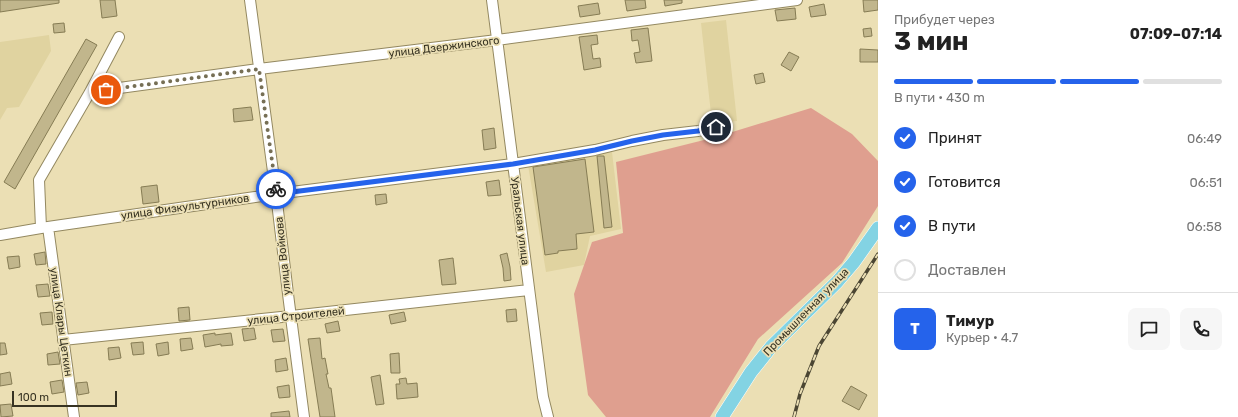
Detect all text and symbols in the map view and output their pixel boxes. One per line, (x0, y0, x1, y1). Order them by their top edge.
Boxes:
text: Прибудет через (894, 12, 995, 27)
text: 07:09–07:14 (1130, 25, 1222, 43)
text: 3 мин (894, 26, 969, 57)
street label: улица Дзержинского (388, 34, 500, 60)
pin (89, 73, 123, 107)
icon: bag (95, 79, 117, 101)
text: В пути · 430 m (894, 90, 985, 105)
pin (699, 110, 733, 144)
icon: home (705, 116, 727, 138)
icon: check (894, 127, 916, 149)
text: Принят (928, 129, 982, 147)
text: 06:49 (1187, 131, 1222, 146)
courier (256, 169, 296, 209)
icon: check (894, 171, 916, 193)
text: Готовится (928, 173, 1001, 191)
text: 06:51 (1189, 175, 1222, 190)
street label: Уральская улица (508, 176, 532, 266)
icon: bike (265, 178, 287, 200)
street label: улица Физкультурников (120, 192, 250, 222)
icon: check (894, 215, 916, 237)
street label: улица Войкова (272, 216, 294, 296)
text: В пути (928, 217, 976, 235)
text: 06:58 (1187, 219, 1222, 234)
text: Доставлен (928, 261, 1006, 279)
street label: Промышленная улица (761, 265, 851, 359)
street label: улица Клары Цеткин (47, 267, 75, 377)
street label: улица Строителей (247, 304, 345, 328)
button: chat (1128, 308, 1170, 350)
button: phone (1180, 308, 1222, 350)
text: Тимур (946, 312, 994, 330)
text: Т (910, 320, 920, 338)
text: Курьер · 4.7 (946, 330, 1018, 345)
scale bar (12, 389, 117, 408)
text: 100 m (18, 391, 49, 404)

